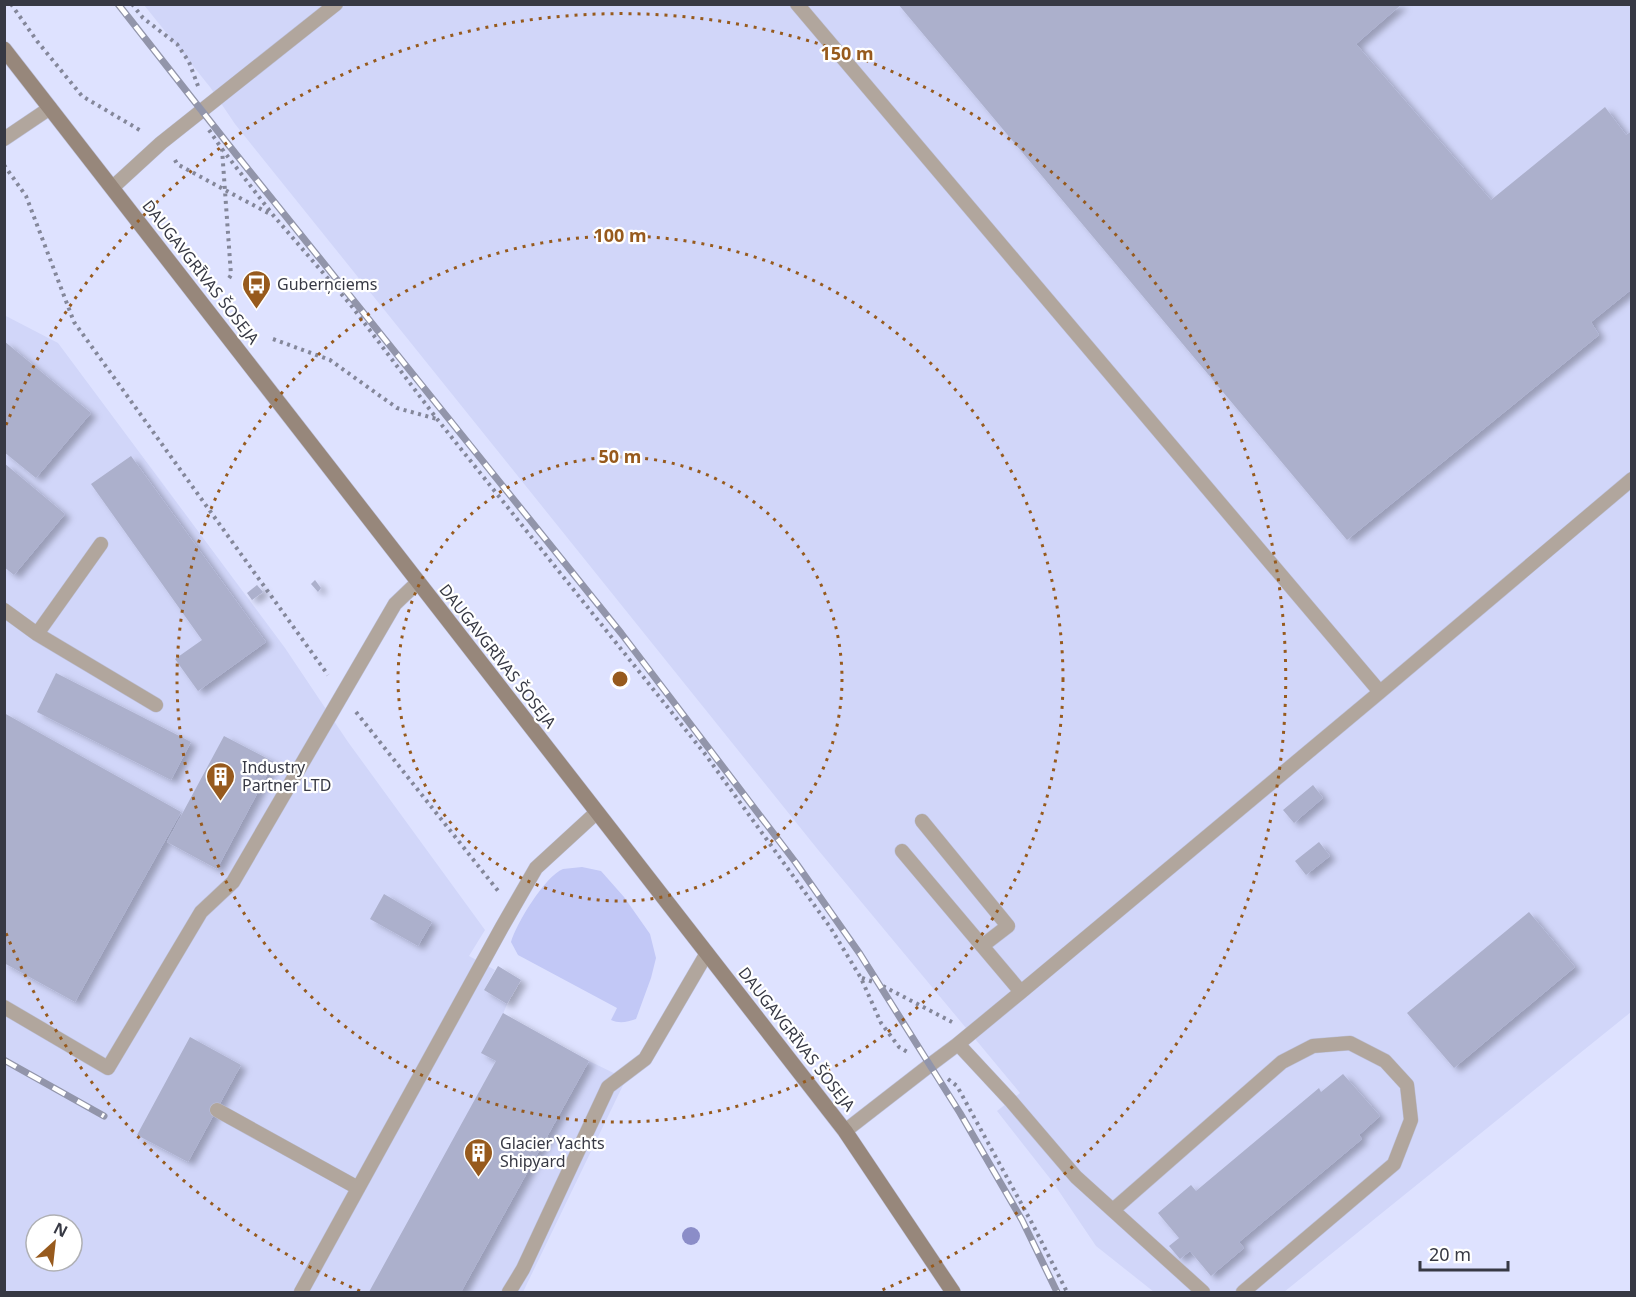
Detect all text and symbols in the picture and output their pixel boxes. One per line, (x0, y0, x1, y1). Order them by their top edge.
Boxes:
text: 150 m (820, 41, 874, 65)
street label: DAUGAVGRĪVAS ŠOSEJA (138, 195, 265, 349)
text: 100 m (593, 223, 647, 247)
bus stop icon: Guberņciems (240, 268, 272, 310)
place label: Guberņciems (277, 273, 377, 295)
text: 50 m (599, 444, 641, 468)
street label: DAUGAVGRĪVAS ŠOSEJA (435, 579, 562, 733)
centre of rings (610, 669, 630, 689)
place label: Industry Partner LTD (242, 756, 331, 796)
building icon: Industry Partner LTD (205, 760, 237, 802)
street label: DAUGAVGRĪVAS ŠOSEJA (734, 962, 861, 1116)
place label: Glacier Yachts Shipyard (500, 1132, 605, 1172)
building icon: Glacier Yachts Shipyard (463, 1136, 495, 1178)
north arrow (24, 1213, 84, 1273)
text: N (50, 1217, 72, 1242)
scale bar (1420, 1234, 1508, 1272)
text: 20 m (1429, 1242, 1471, 1266)

